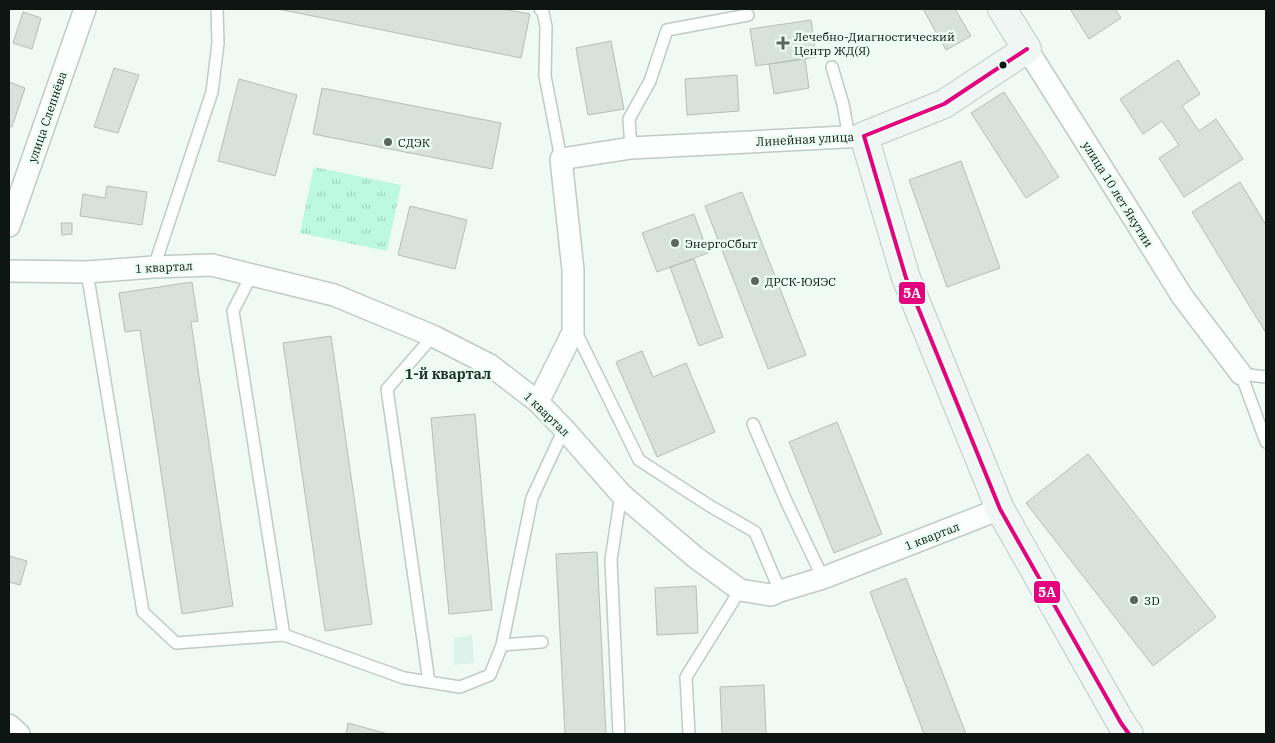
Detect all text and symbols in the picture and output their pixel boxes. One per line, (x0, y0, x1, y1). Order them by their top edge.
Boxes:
place label: Лечебно-Диагностический Центр ЖД(Я) (794, 29, 955, 58)
marker: Лечебно-Диагностический Центр ЖД(Я) (776, 36, 790, 50)
unlabelled marker (998, 60, 1008, 70)
street label: улица Слепнёва (24, 69, 70, 165)
street label: Линейная улица (756, 129, 855, 149)
place label: СДЭК (398, 135, 431, 150)
marker: СДЭК (382, 136, 394, 148)
street label: улица 10 лет Якутии (1079, 138, 1157, 250)
place label: ЭнергоСбыт (685, 236, 757, 251)
marker: ЭнергоСбыт (669, 237, 681, 249)
street label: 1 квартал (135, 258, 193, 276)
place label: ДРСК-ЮЯЭС (765, 274, 836, 289)
marker: ДРСК-ЮЯЭС (749, 275, 761, 287)
line badge: 5А (898, 281, 926, 305)
text: 5А (903, 284, 921, 302)
district label: 1-й квартал (405, 365, 491, 383)
street label: 1 квартал (521, 389, 573, 439)
street label: 1 квартал (902, 519, 962, 553)
line badge: 5А (1033, 580, 1061, 604)
text: 5А (1038, 583, 1056, 601)
place label: 3D (1144, 593, 1160, 608)
marker: 3D (1128, 594, 1140, 606)

